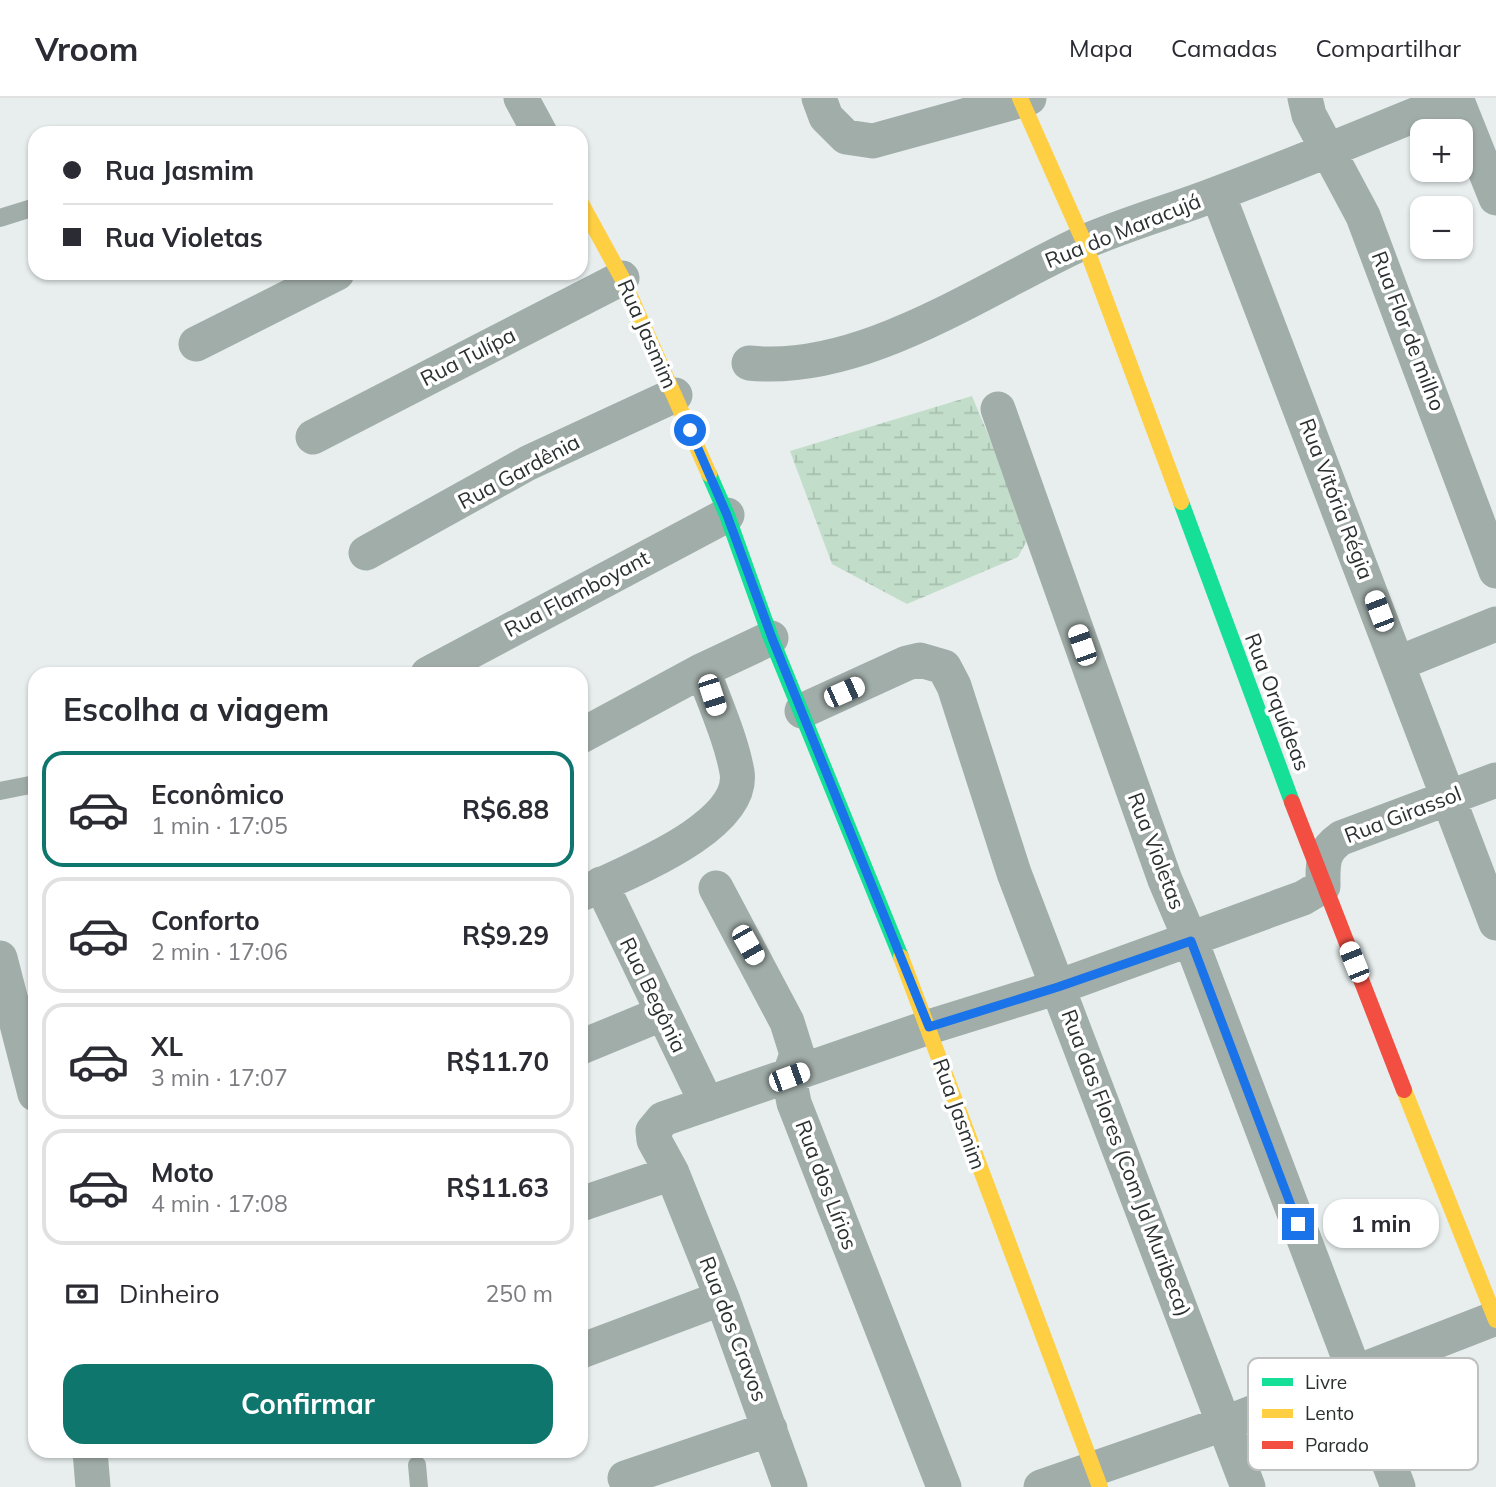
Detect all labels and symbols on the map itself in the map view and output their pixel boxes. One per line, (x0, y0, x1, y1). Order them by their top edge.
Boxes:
street label: Rua do Maracujá (1041, 187, 1204, 273)
street label: Rua Flor de milho (1367, 247, 1451, 414)
street label: Rua Jasmim (612, 275, 683, 392)
street label: Rua Tulípa (416, 321, 519, 391)
route start (674, 414, 706, 446)
street label: Rua Vitória Régia (1294, 414, 1380, 583)
street label: Rua Gardênia (453, 428, 584, 514)
street label: Rua Flamboyant (500, 544, 653, 642)
car (1362, 588, 1397, 634)
car (1066, 622, 1099, 668)
street label: Rua Orquídeas (1240, 629, 1316, 774)
car (696, 672, 729, 718)
car (821, 674, 868, 710)
street label: Rua Girassol (1341, 780, 1465, 848)
street label: Rua Violetas (1123, 788, 1191, 913)
car (729, 922, 768, 968)
street label: Rua Begônia (615, 933, 693, 1056)
car (1337, 939, 1372, 985)
street label: Rua das Flores (Com Jd Muribeca) (1056, 1005, 1198, 1320)
street label: Rua Jasmim (928, 1054, 992, 1173)
car (766, 1060, 813, 1094)
street label: Rua dos Lírios (790, 1116, 864, 1253)
callout: 1 min (1322, 1200, 1438, 1248)
route end (1282, 1208, 1314, 1240)
street label: Rua dos Cravos (694, 1253, 773, 1405)
legend (1248, 1358, 1478, 1470)
text: Livre (1305, 1370, 1347, 1394)
text: Lento (1305, 1401, 1354, 1425)
text: Parado (1305, 1433, 1369, 1457)

